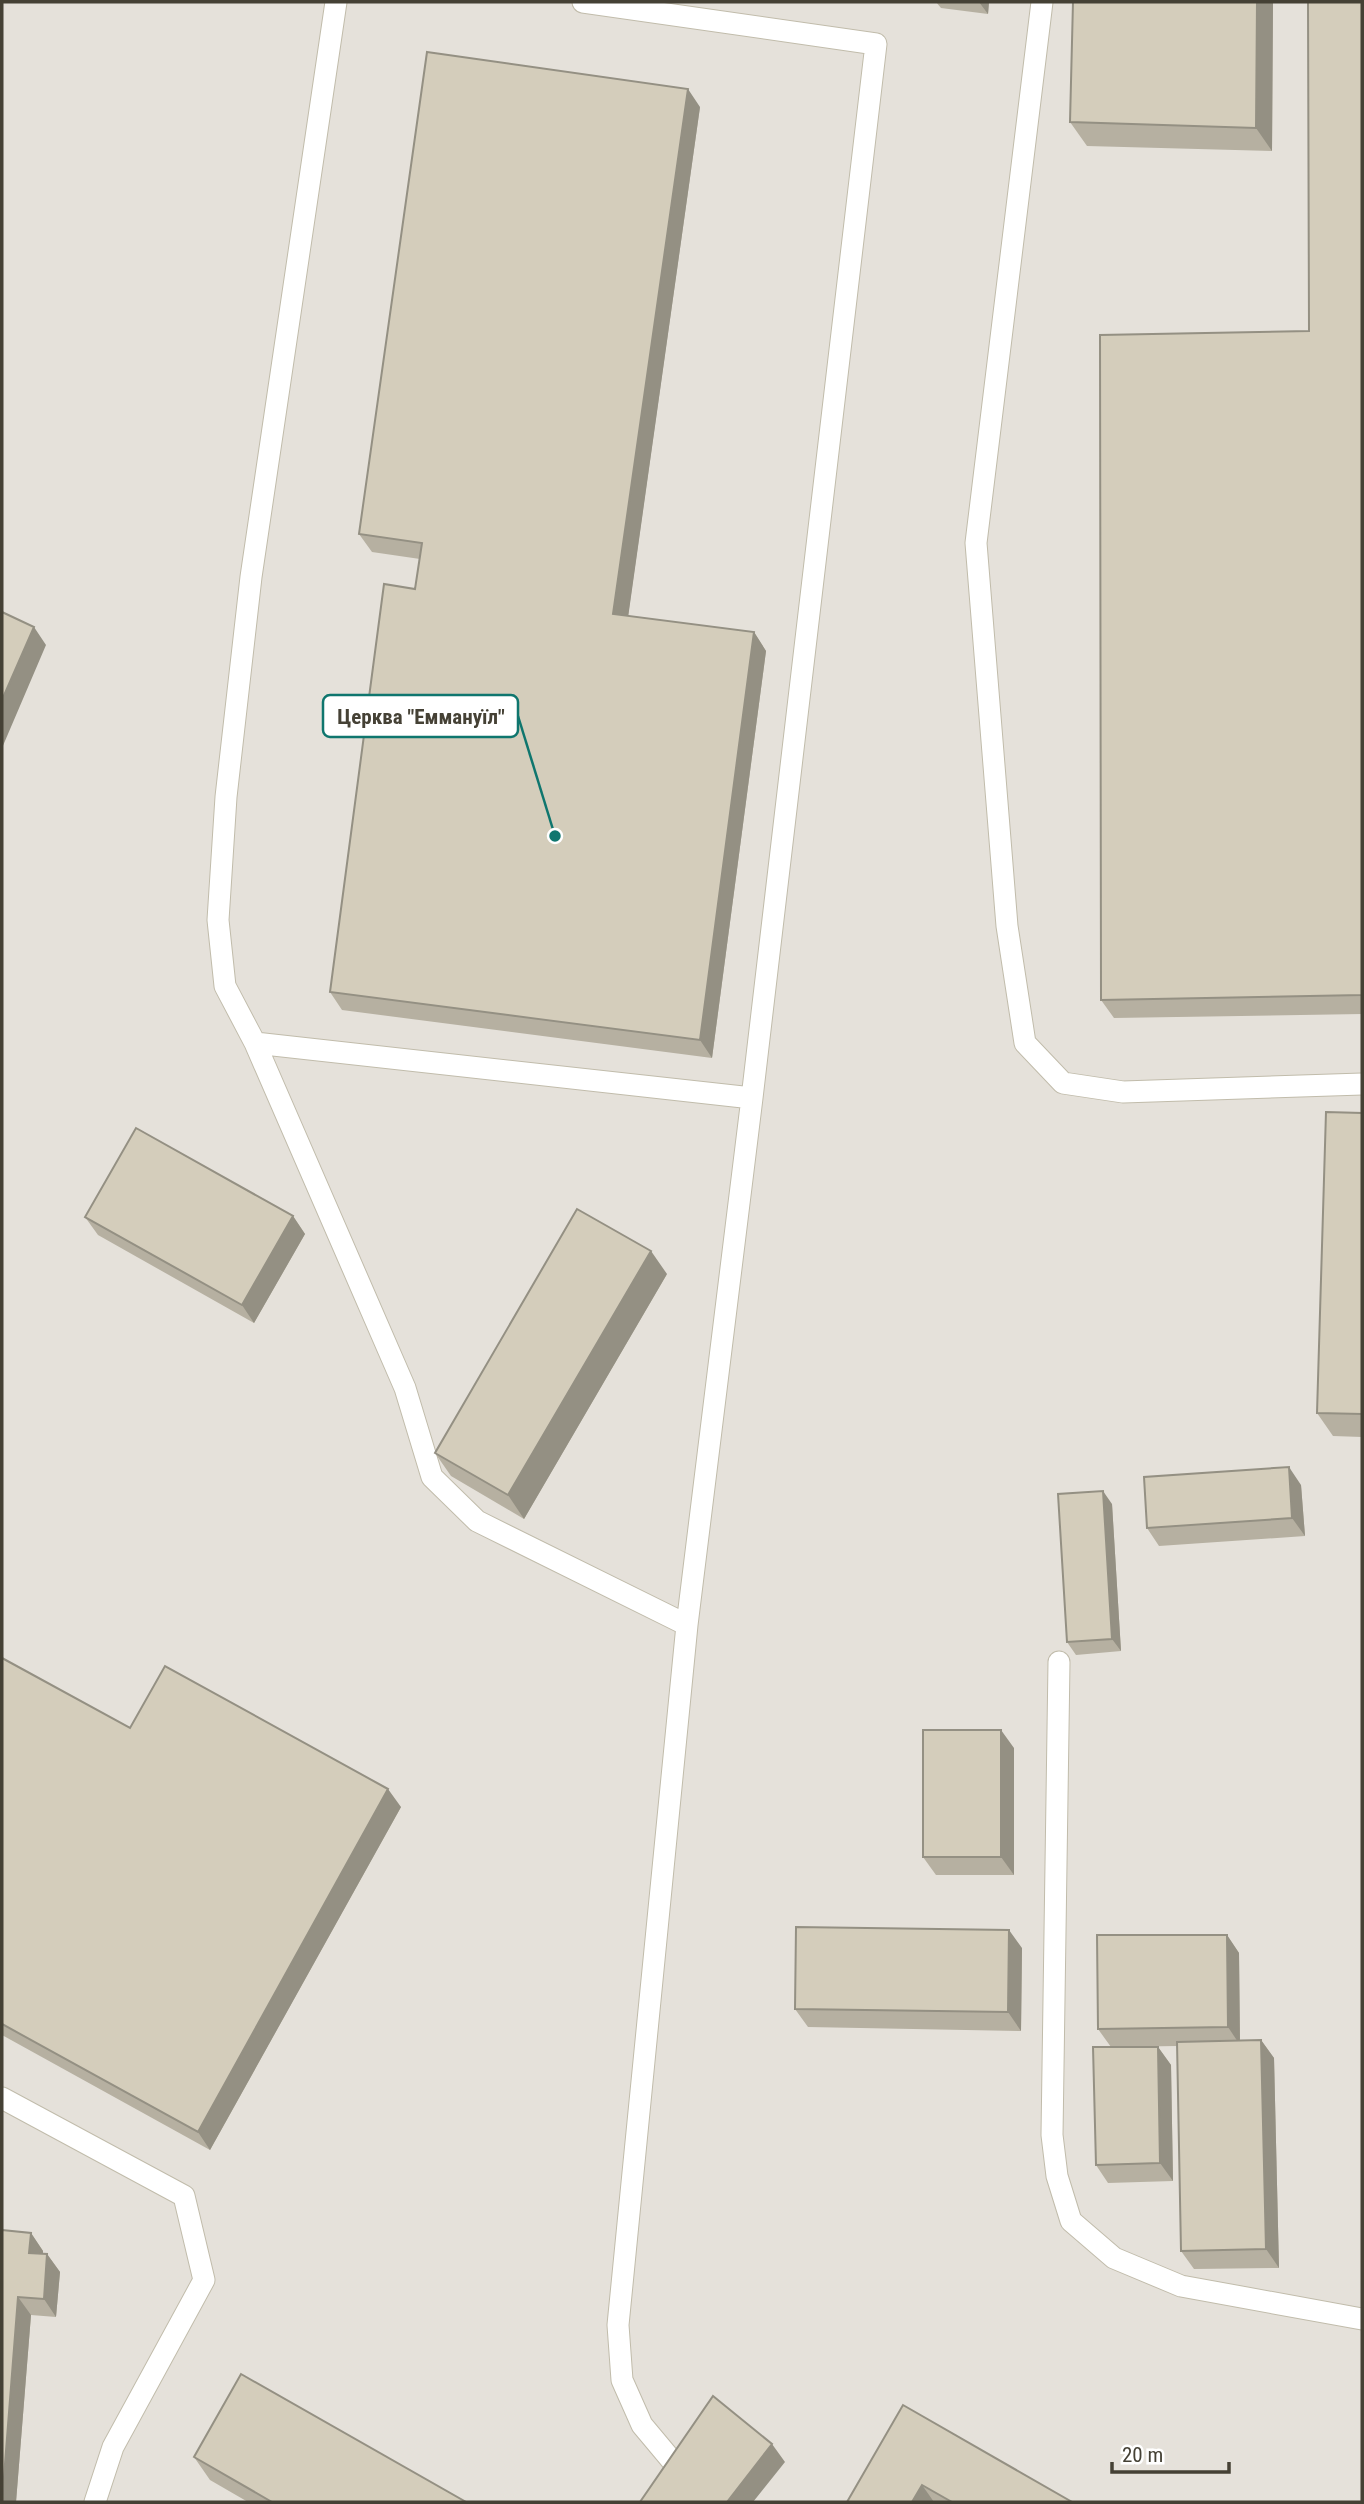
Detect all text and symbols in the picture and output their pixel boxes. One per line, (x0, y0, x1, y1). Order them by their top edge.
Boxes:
callout: Церква "Еммануїл" (323, 695, 518, 737)
text: Церква "Еммануїл" (337, 705, 505, 729)
scale bar (1112, 2430, 1229, 2474)
text: 20 m (1122, 2443, 1163, 2467)

